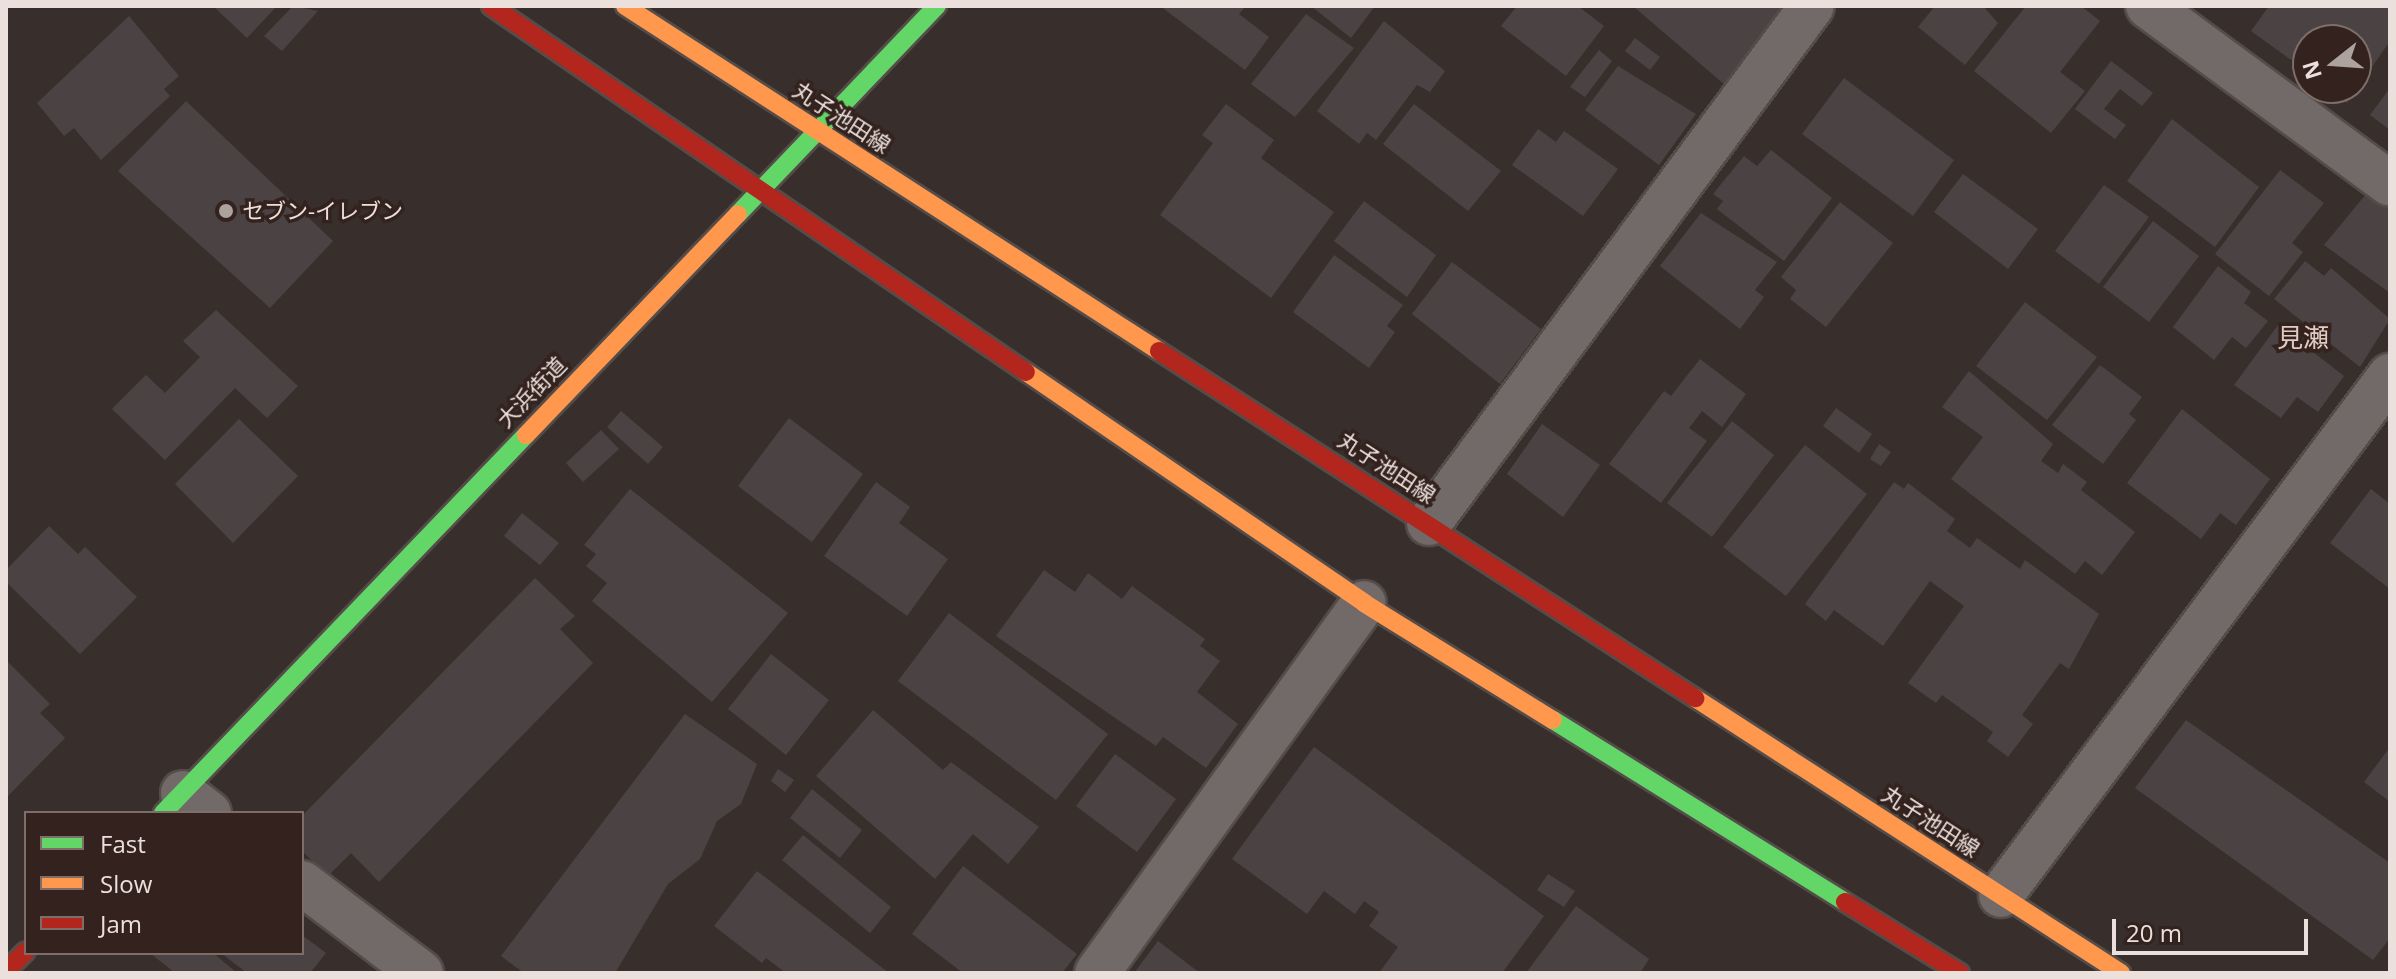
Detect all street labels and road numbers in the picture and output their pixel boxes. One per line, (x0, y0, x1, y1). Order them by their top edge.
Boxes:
street label: 丸子池田線 (789, 76, 895, 158)
street label: 大浜街道 (491, 351, 571, 433)
street label: 丸子池田線 (1334, 426, 1440, 508)
street label: 丸子池田線 (1878, 780, 1984, 862)

